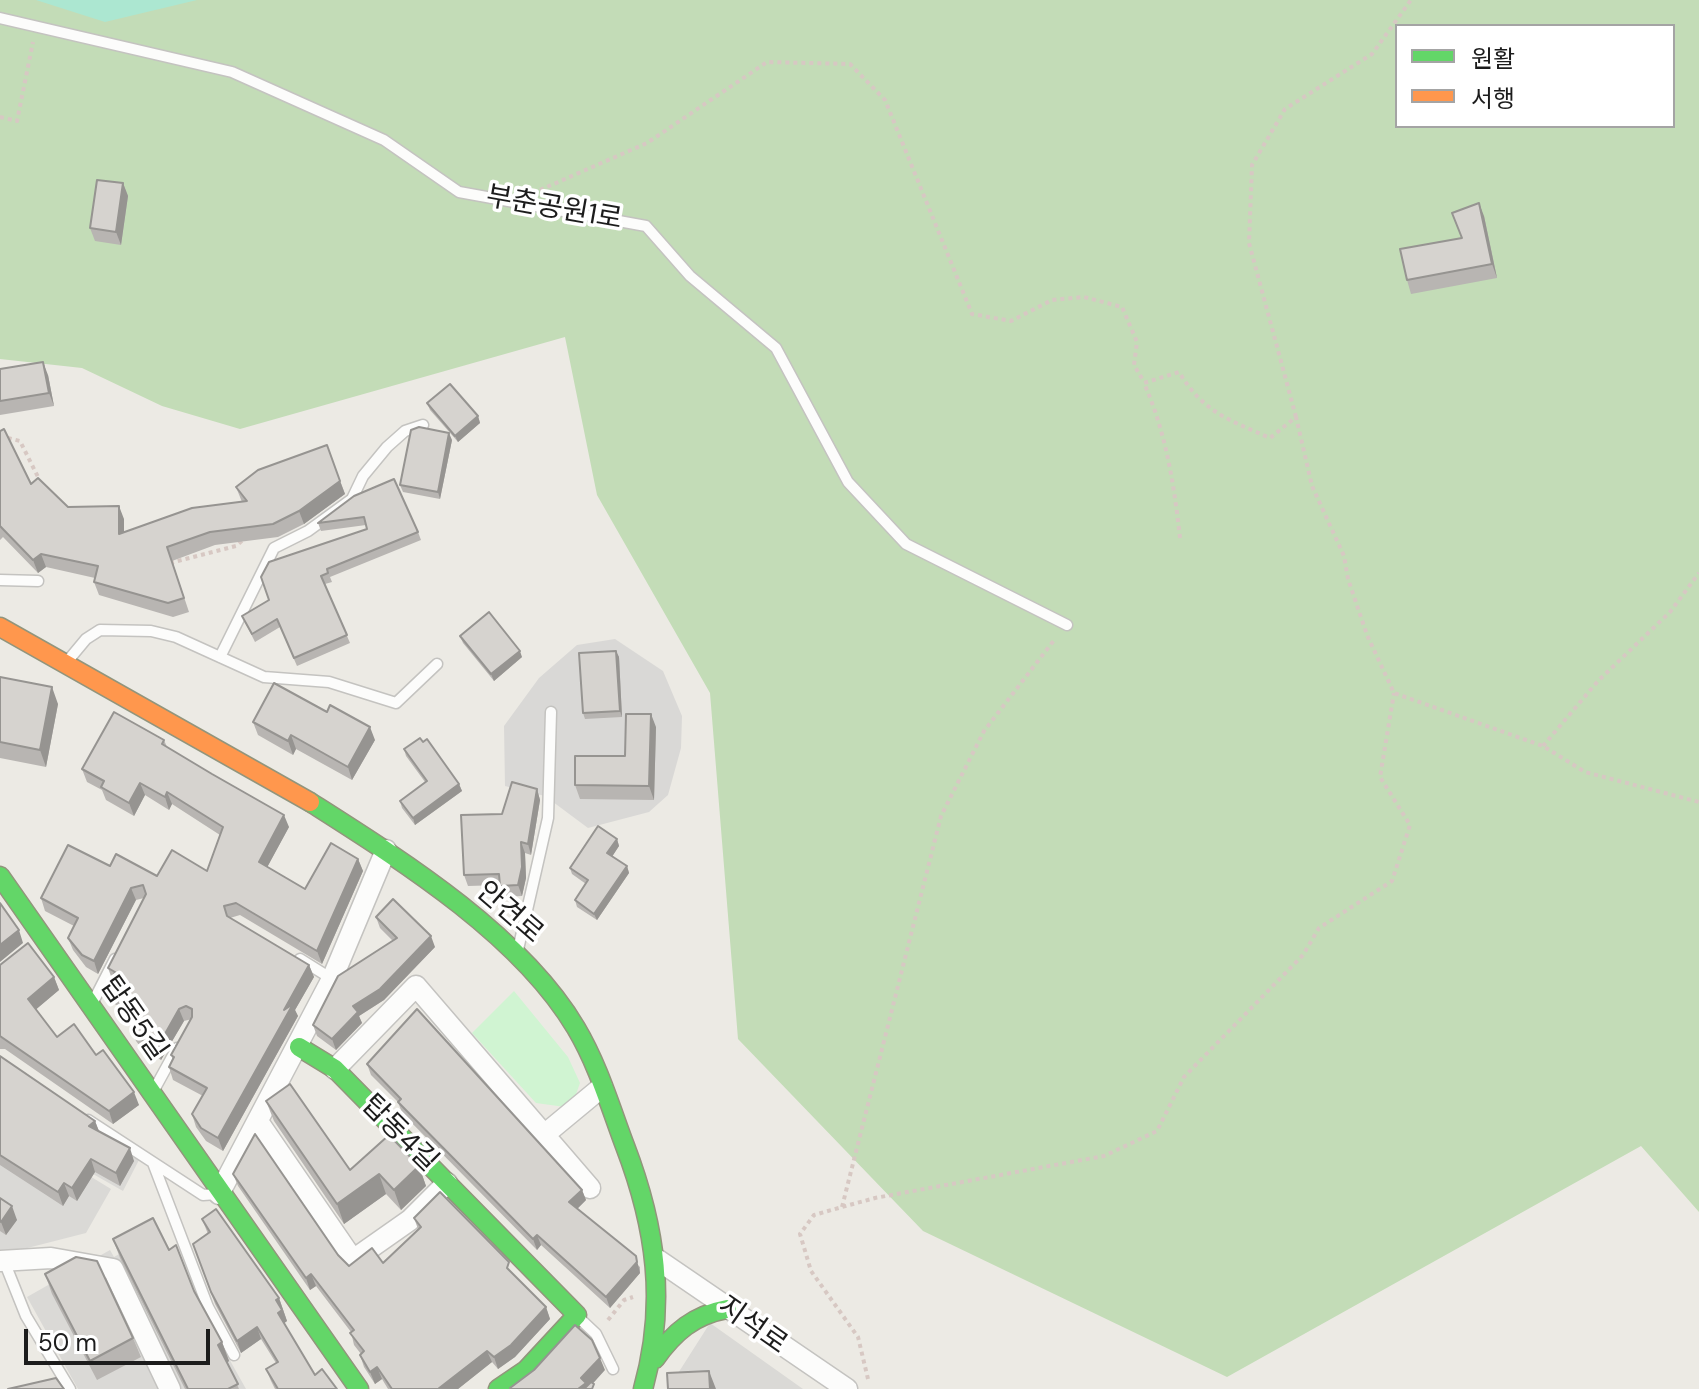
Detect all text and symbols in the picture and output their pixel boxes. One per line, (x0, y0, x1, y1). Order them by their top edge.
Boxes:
legend (1395, 24, 1675, 128)
text: 원활 (1471, 43, 1515, 74)
text: 서행 (1471, 83, 1515, 114)
street label: 부춘공원1로 (483, 181, 625, 237)
street label: 안견로 (469, 875, 549, 951)
street label: 탑동5길 (92, 971, 174, 1067)
street label: 탑동4길 (354, 1089, 444, 1179)
street label: 지석로 (711, 1290, 793, 1362)
scale bar (28, 1313, 214, 1363)
text: 50 m (38, 1327, 97, 1358)

